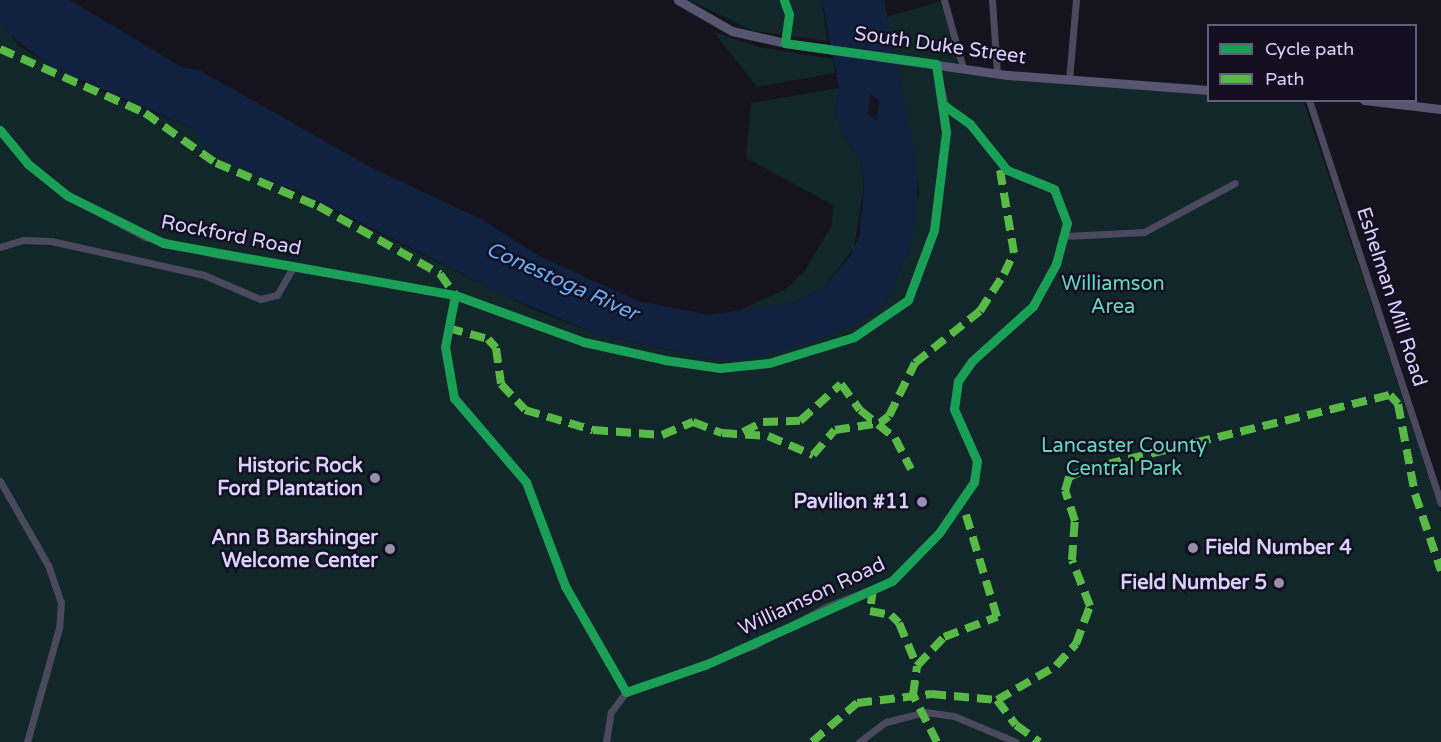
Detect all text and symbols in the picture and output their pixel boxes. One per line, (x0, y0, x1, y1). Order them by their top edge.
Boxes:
street label: South Duke Street (853, 22, 1027, 70)
legend (1207, 24, 1417, 102)
text: Cycle path (1265, 38, 1354, 60)
text: Path (1265, 68, 1304, 90)
street label: Eshelman Mill Road (1351, 204, 1431, 390)
street label: Rockford Road (159, 211, 303, 261)
water label: Conestoga River (482, 237, 642, 327)
park label: Williamson Area (1061, 273, 1165, 320)
park label: Lancaster County Central Park (1041, 435, 1207, 482)
place label: Historic Rock Ford Plantation (217, 454, 363, 501)
marker: Historic Rock Ford Plantation (368, 471, 382, 485)
place label: Pavilion #11 (794, 490, 910, 514)
marker: Pavilion #11 (915, 495, 929, 509)
place label: Ann B Barshinger Welcome Center (211, 526, 378, 573)
place label: Field Number 4 (1205, 536, 1352, 560)
marker: Field Number 4 (1186, 541, 1200, 555)
marker: Ann B Barshinger Welcome Center (383, 542, 397, 556)
street label: Williamson Road (735, 553, 889, 641)
place label: Field Number 5 (1120, 571, 1267, 595)
marker: Field Number 5 (1272, 576, 1286, 590)

